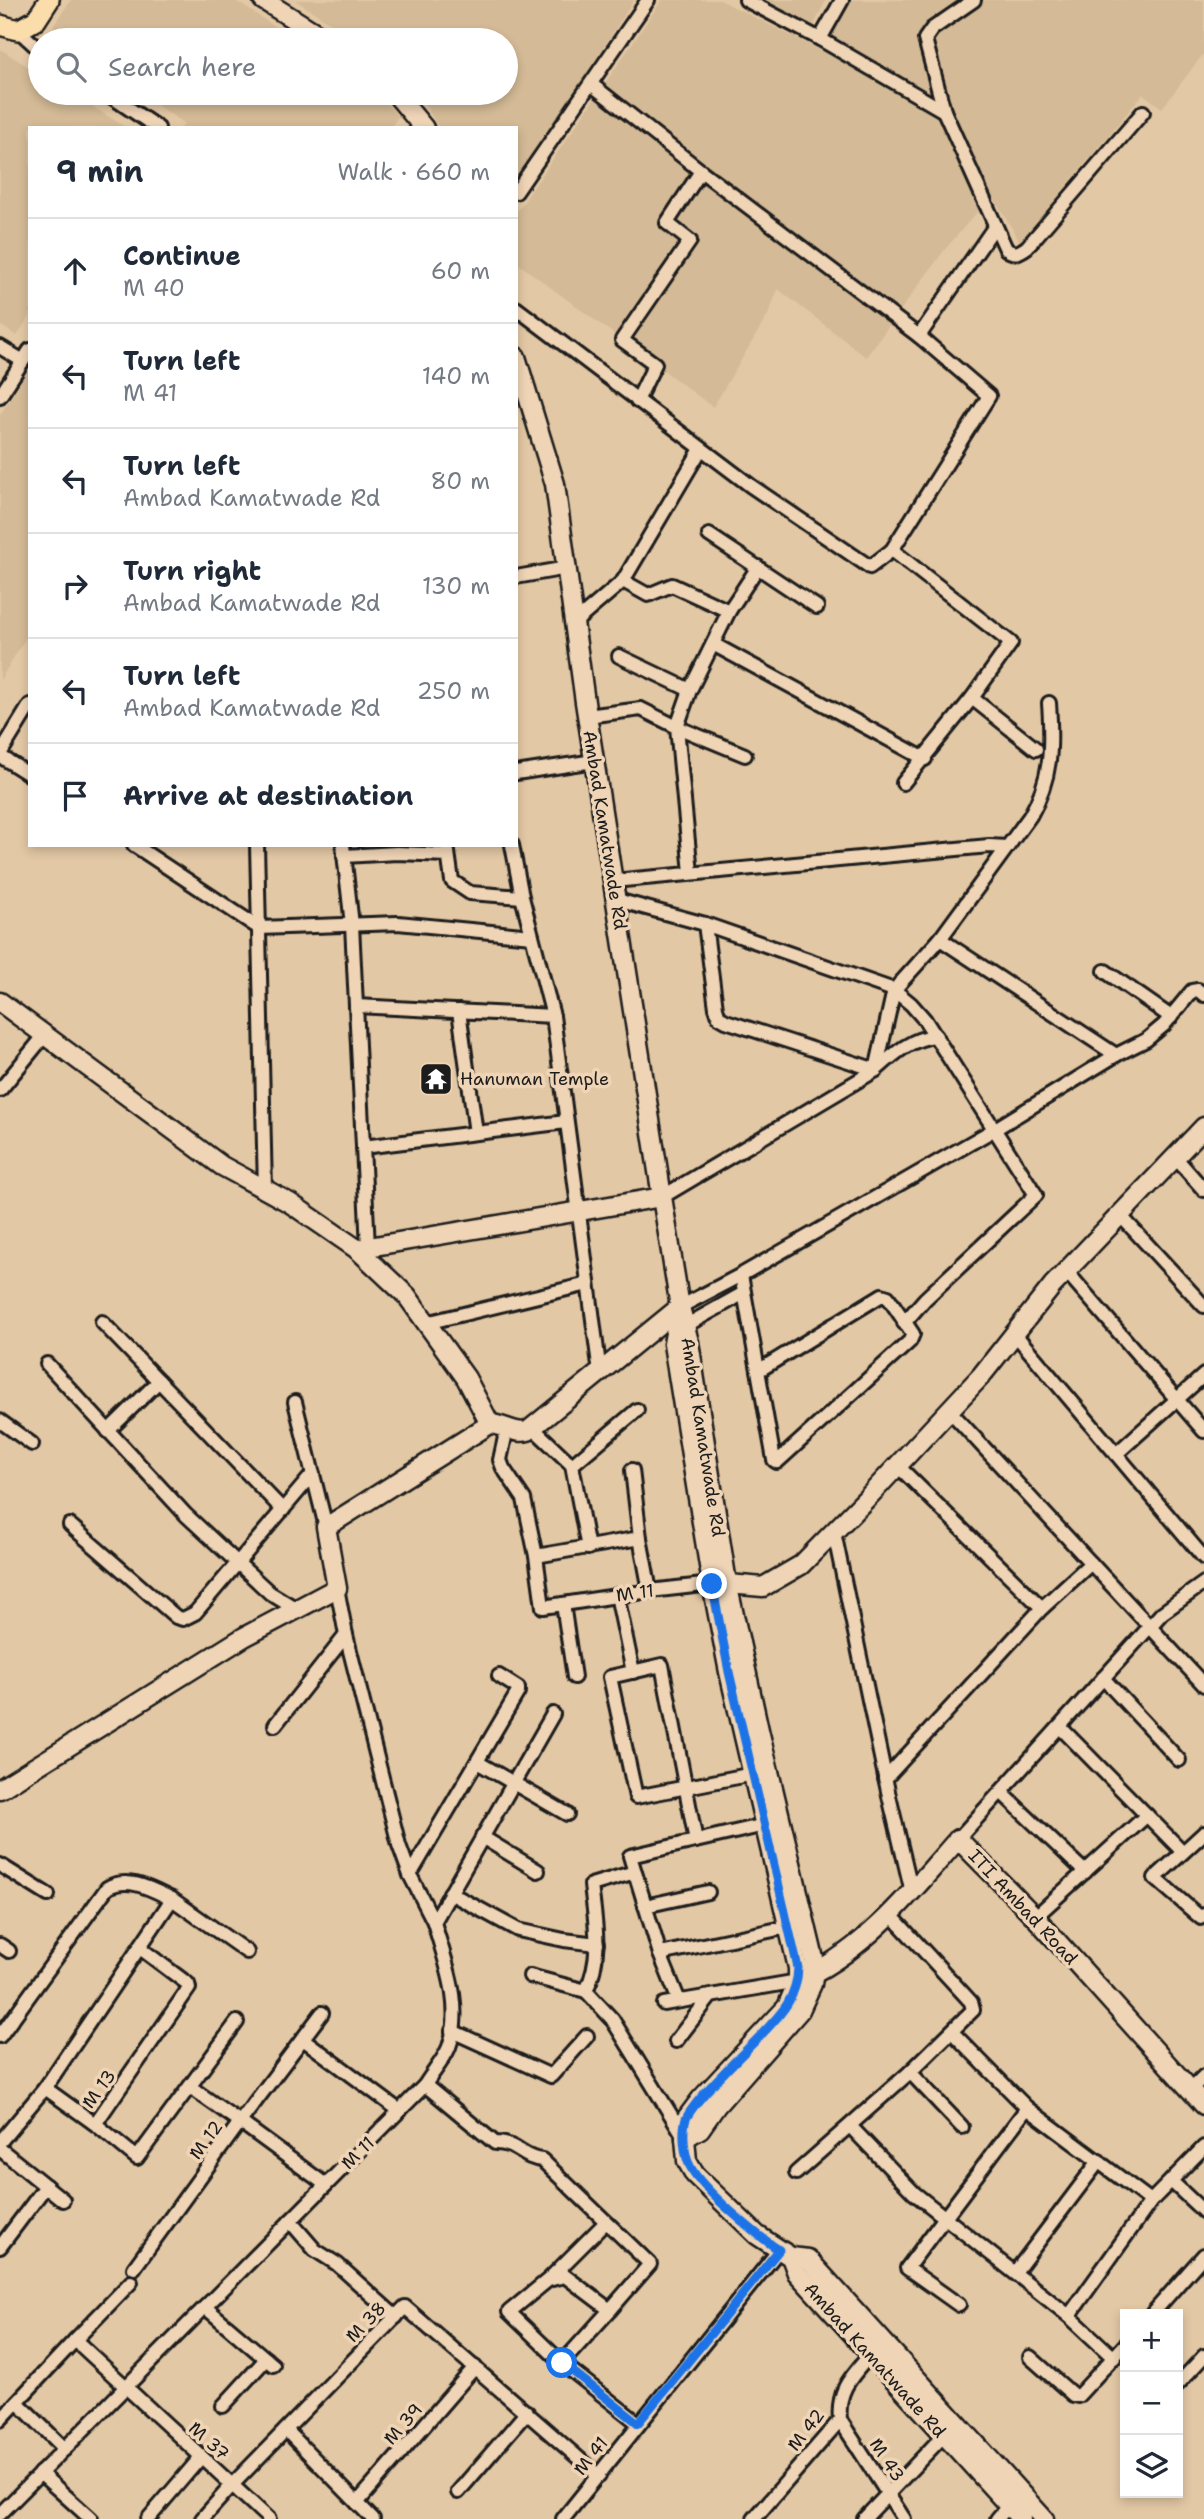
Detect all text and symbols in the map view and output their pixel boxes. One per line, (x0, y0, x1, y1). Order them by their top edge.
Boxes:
search box (28, 28, 518, 105)
icon: search (52, 48, 90, 86)
text: Search here (108, 49, 257, 84)
text: 9 min (56, 151, 143, 192)
text: Walk · 660 m (337, 157, 490, 187)
text: Continue (123, 238, 241, 273)
icon: ahead (56, 252, 94, 290)
text: 60 m (431, 256, 490, 286)
text: M 40 (123, 273, 185, 303)
text: Turn left (123, 343, 240, 378)
icon: left (56, 357, 94, 395)
text: 140 m (422, 361, 490, 391)
text: M 41 (123, 378, 177, 408)
text: Turn left (123, 448, 240, 483)
icon: left (56, 462, 94, 500)
text: 80 m (431, 466, 490, 496)
text: Ambad Kamatwade Rd (123, 483, 380, 513)
text: Turn right (123, 553, 261, 588)
icon: right (56, 567, 94, 605)
text: 130 m (422, 571, 490, 601)
text: Ambad Kamatwade Rd (123, 588, 380, 618)
text: Turn left (123, 658, 240, 693)
icon: left (56, 672, 94, 710)
text: 250 m (417, 676, 490, 706)
text: Ambad Kamatwade Rd (123, 693, 380, 723)
street label: Ambad Kamatwade Rd (577, 729, 633, 931)
icon: arrive (56, 777, 94, 815)
text: Arrive at destination (123, 778, 413, 813)
temple icon: Hanuman Temple (417, 1060, 455, 1098)
place label: Hanuman Temple (460, 1067, 609, 1091)
street label: Ambad Kamatwade Rd (675, 1336, 731, 1538)
route end (696, 1568, 727, 1599)
street label: M 11 (615, 1578, 655, 1608)
street label: ITI Ambad Road (963, 1844, 1083, 1970)
street label: M 13 (77, 2065, 121, 2113)
street label: M 12 (184, 2116, 228, 2164)
street label: M 11 (336, 2131, 380, 2175)
street label: Ambad Kamatwade Rd (799, 2277, 951, 2443)
street label: M 38 (341, 2296, 391, 2348)
map controls (1120, 2309, 1183, 2498)
button: + (1120, 2309, 1183, 2372)
route start (546, 2347, 577, 2378)
button: − (1120, 2372, 1183, 2435)
street label: M 39 (378, 2398, 428, 2450)
street label: M 42 (782, 2404, 830, 2456)
street label: M 37 (183, 2416, 235, 2466)
street label: M 41 (568, 2432, 614, 2480)
street label: M 43 (864, 2434, 910, 2486)
button: layers (1120, 2435, 1183, 2498)

